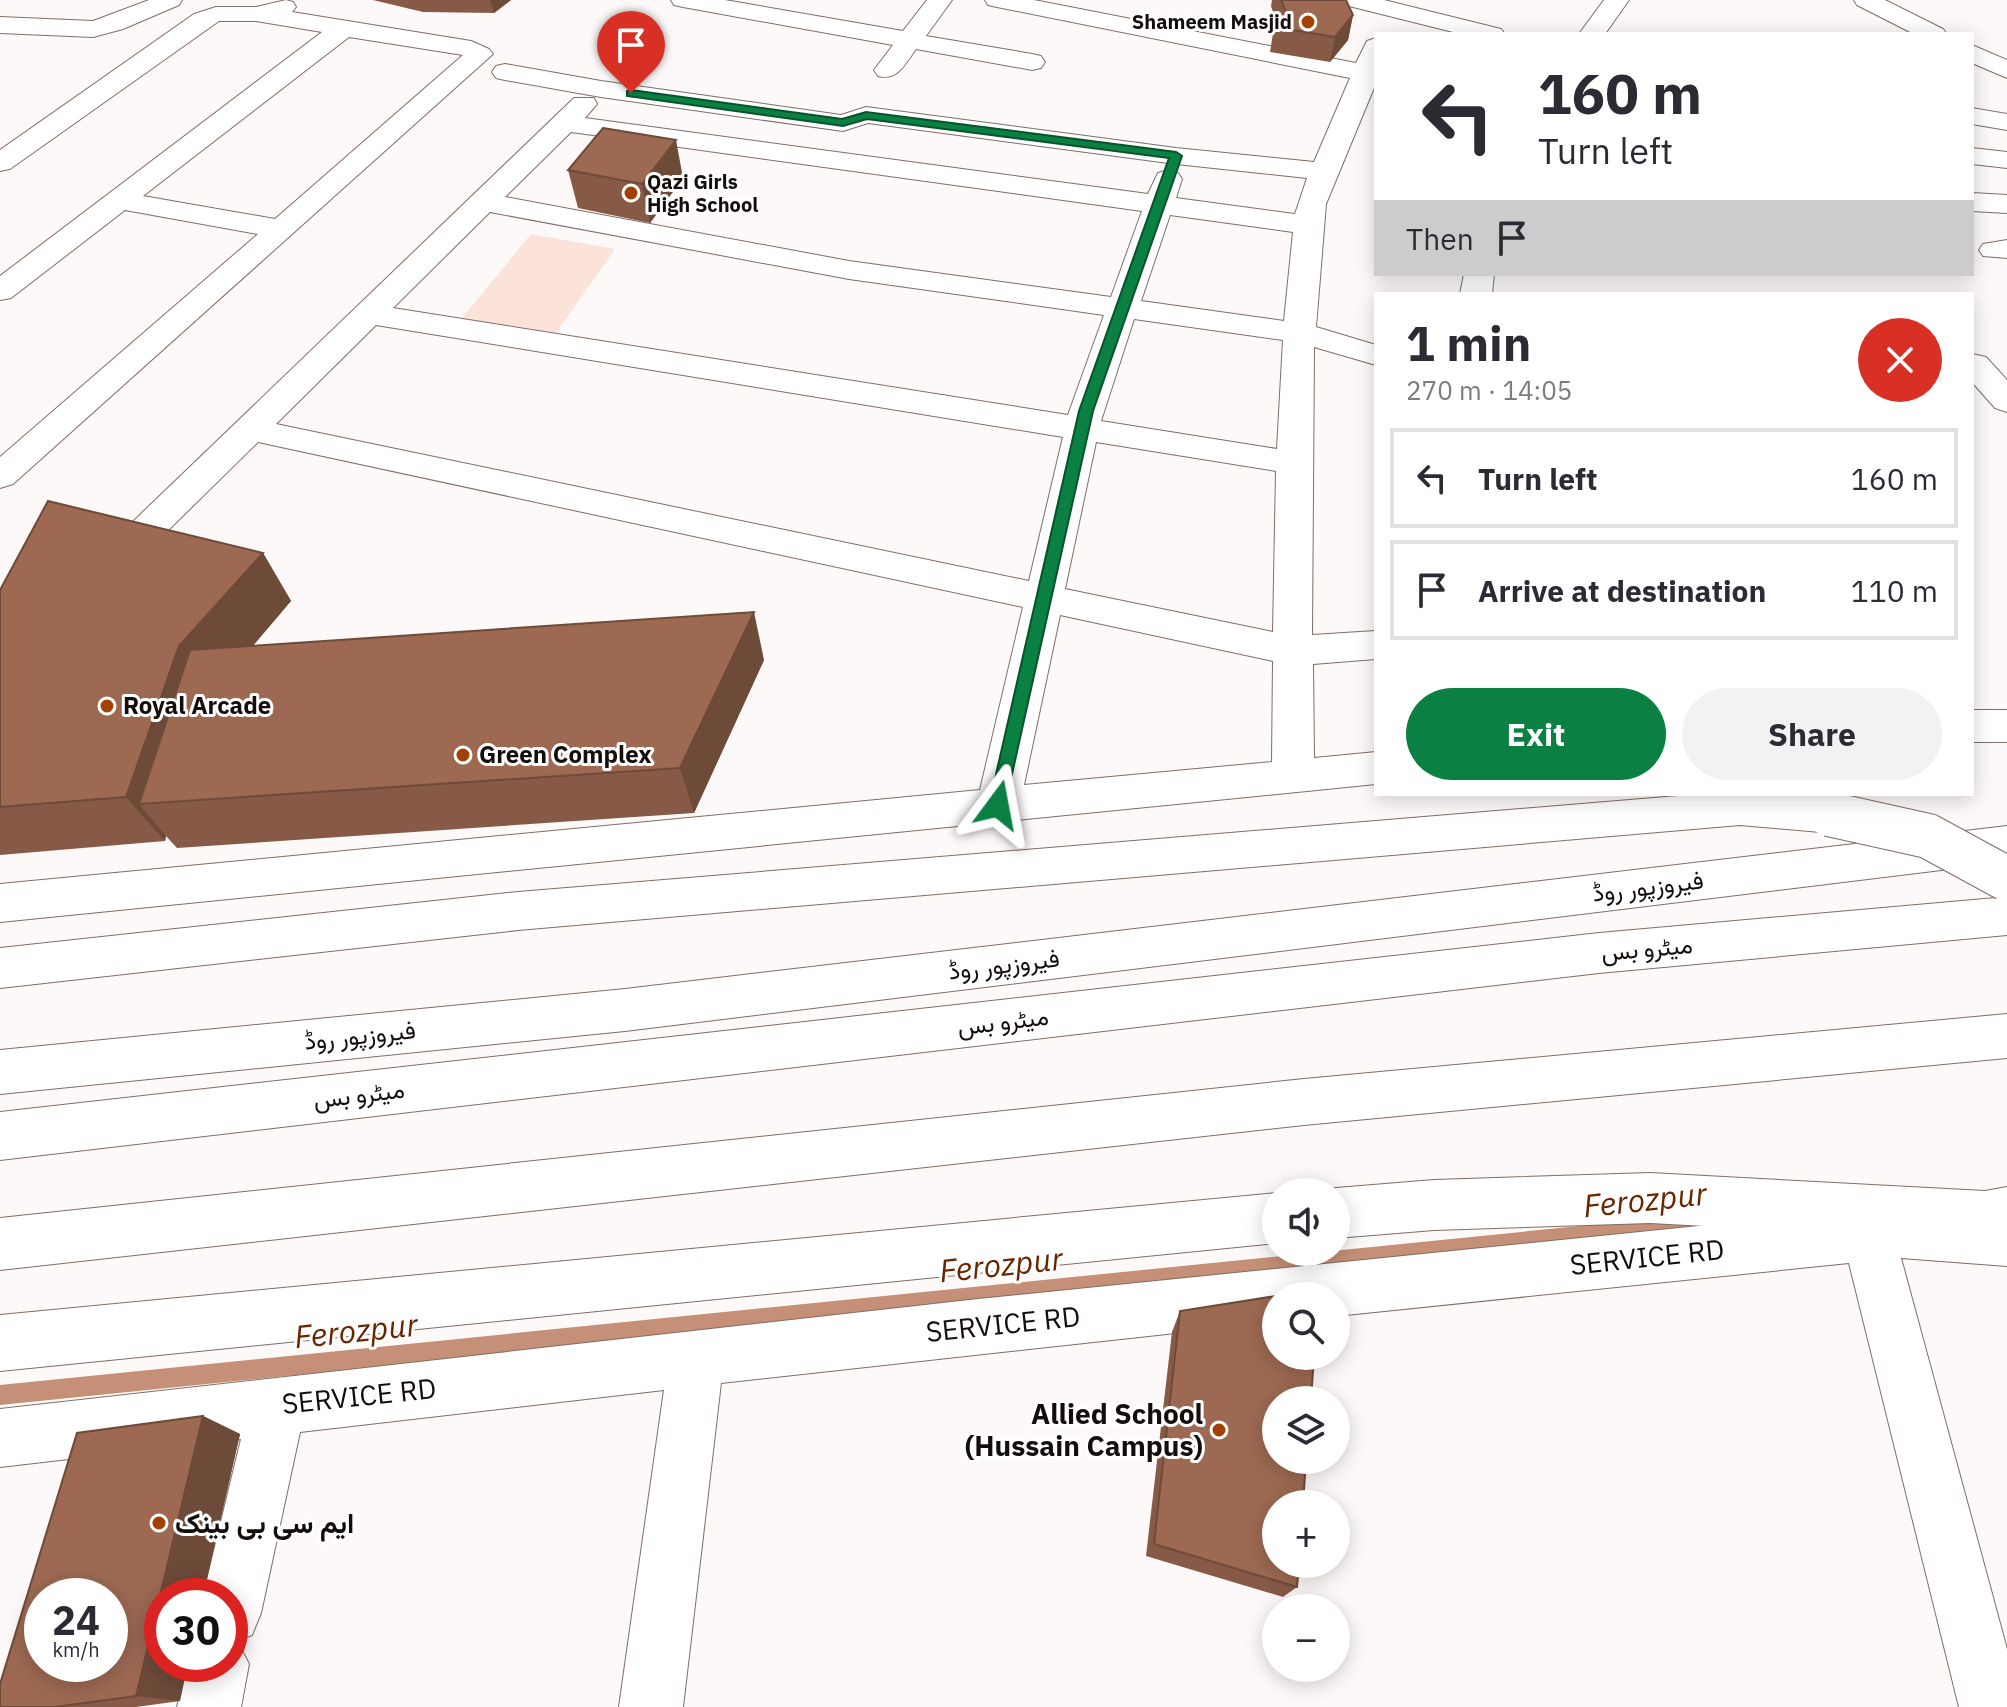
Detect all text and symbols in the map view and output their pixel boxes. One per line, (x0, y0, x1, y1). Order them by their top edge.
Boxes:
place label: Shameem Masjid (1132, 8, 1292, 35)
pin (597, 11, 665, 93)
marker: Shameem Masjid (1299, 13, 1317, 31)
icon: arrive (609, 23, 653, 67)
text: 160 m (1538, 57, 1702, 129)
icon: left (1406, 64, 1510, 168)
text: Turn left (1538, 127, 1673, 174)
place label: Qazi Girls High School (647, 168, 758, 218)
marker: Qazi Girls High School (622, 184, 640, 202)
icon: arrive (1490, 216, 1534, 260)
text: Then (1406, 219, 1474, 258)
text: 1 min (1406, 312, 1531, 374)
button: close (1858, 318, 1942, 402)
text: 270 m · 14:05 (1406, 373, 1572, 407)
icon: left (1410, 456, 1454, 500)
text: Turn left (1478, 459, 1597, 498)
text: 160 m (1851, 459, 1938, 498)
icon: arrive (1410, 568, 1454, 612)
text: Arrive at destination (1478, 571, 1766, 610)
text: 110 m (1851, 571, 1938, 610)
button: Exit (1406, 688, 1666, 780)
button: Share (1682, 688, 1942, 780)
place label: Royal Arcade (123, 689, 271, 721)
marker: Royal Arcade (98, 697, 116, 715)
place label: Green Complex (479, 738, 652, 770)
marker: Green Complex (454, 746, 472, 764)
position arrow (956, 763, 1040, 847)
street label: فیروزپور روڈ (1591, 863, 1705, 910)
street label: میٹرو بس (1600, 928, 1694, 968)
street label: فیروزپور روڈ (947, 941, 1061, 988)
street label: میٹرو بس (955, 1000, 1050, 1042)
street label: فیروزپور روڈ (303, 1013, 417, 1058)
street label: میٹرو بس (311, 1073, 406, 1115)
water label: Ferozpur (1581, 1172, 1710, 1226)
map controls (1262, 1178, 1350, 1682)
button: sound (1262, 1178, 1350, 1266)
street label: SERVICE RD (1568, 1230, 1726, 1283)
water label: Ferozpur (937, 1237, 1066, 1291)
button: search (1262, 1282, 1350, 1370)
street label: SERVICE RD (924, 1297, 1082, 1350)
water label: Ferozpur (292, 1303, 421, 1357)
street label: SERVICE RD (280, 1369, 438, 1422)
button: layers (1262, 1386, 1350, 1474)
place label: Allied School (Hussain Campus) (965, 1395, 1203, 1464)
marker: Allied School (Hussain Campus) (1210, 1421, 1228, 1439)
button: + (1262, 1490, 1350, 1578)
place label: ایم سی بی بینک (175, 1504, 354, 1542)
marker: ایم سی بی بینک (150, 1514, 168, 1532)
speed limit sign: 30 (144, 1578, 248, 1682)
text: 24 (52, 1594, 100, 1646)
button: − (1262, 1594, 1350, 1682)
text: km/h (52, 1636, 100, 1663)

